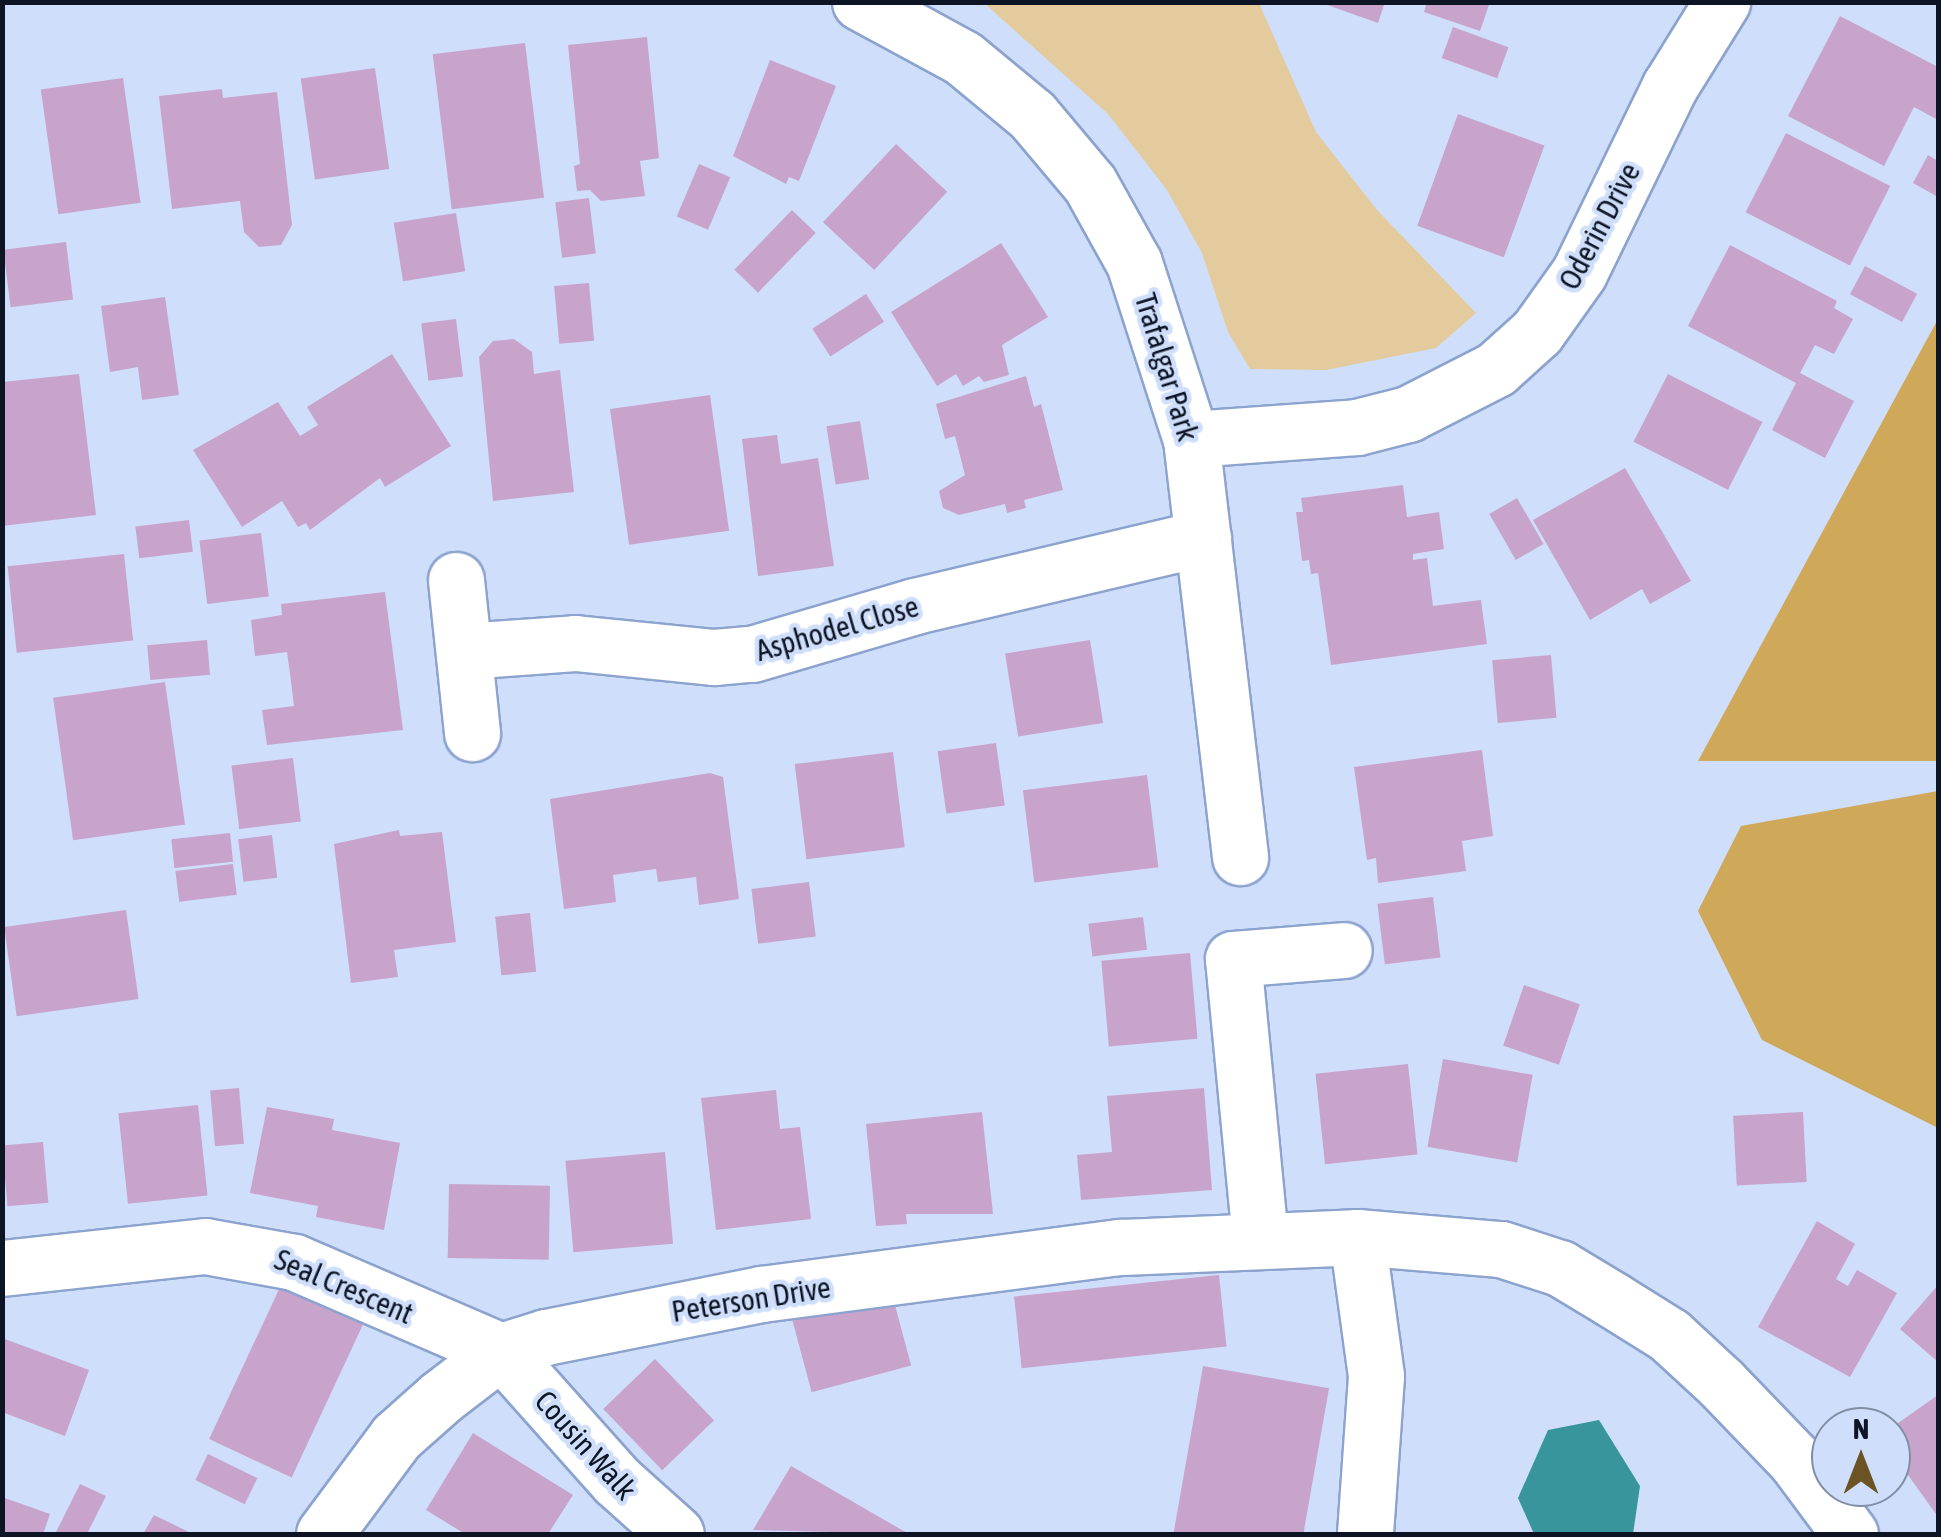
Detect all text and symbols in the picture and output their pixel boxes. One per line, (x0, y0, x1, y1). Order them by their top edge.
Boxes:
street label: Oderin Drive (1551, 157, 1647, 295)
street label: Trafalgar Park (1127, 289, 1207, 445)
street label: Asphodel Close (752, 588, 922, 668)
street label: Seal Crescent (269, 1241, 419, 1331)
street label: Peterson Drive (669, 1269, 833, 1329)
street label: Cousin Walk (528, 1383, 644, 1507)
north arrow (1811, 1407, 1911, 1507)
text: N (1853, 1413, 1869, 1445)

